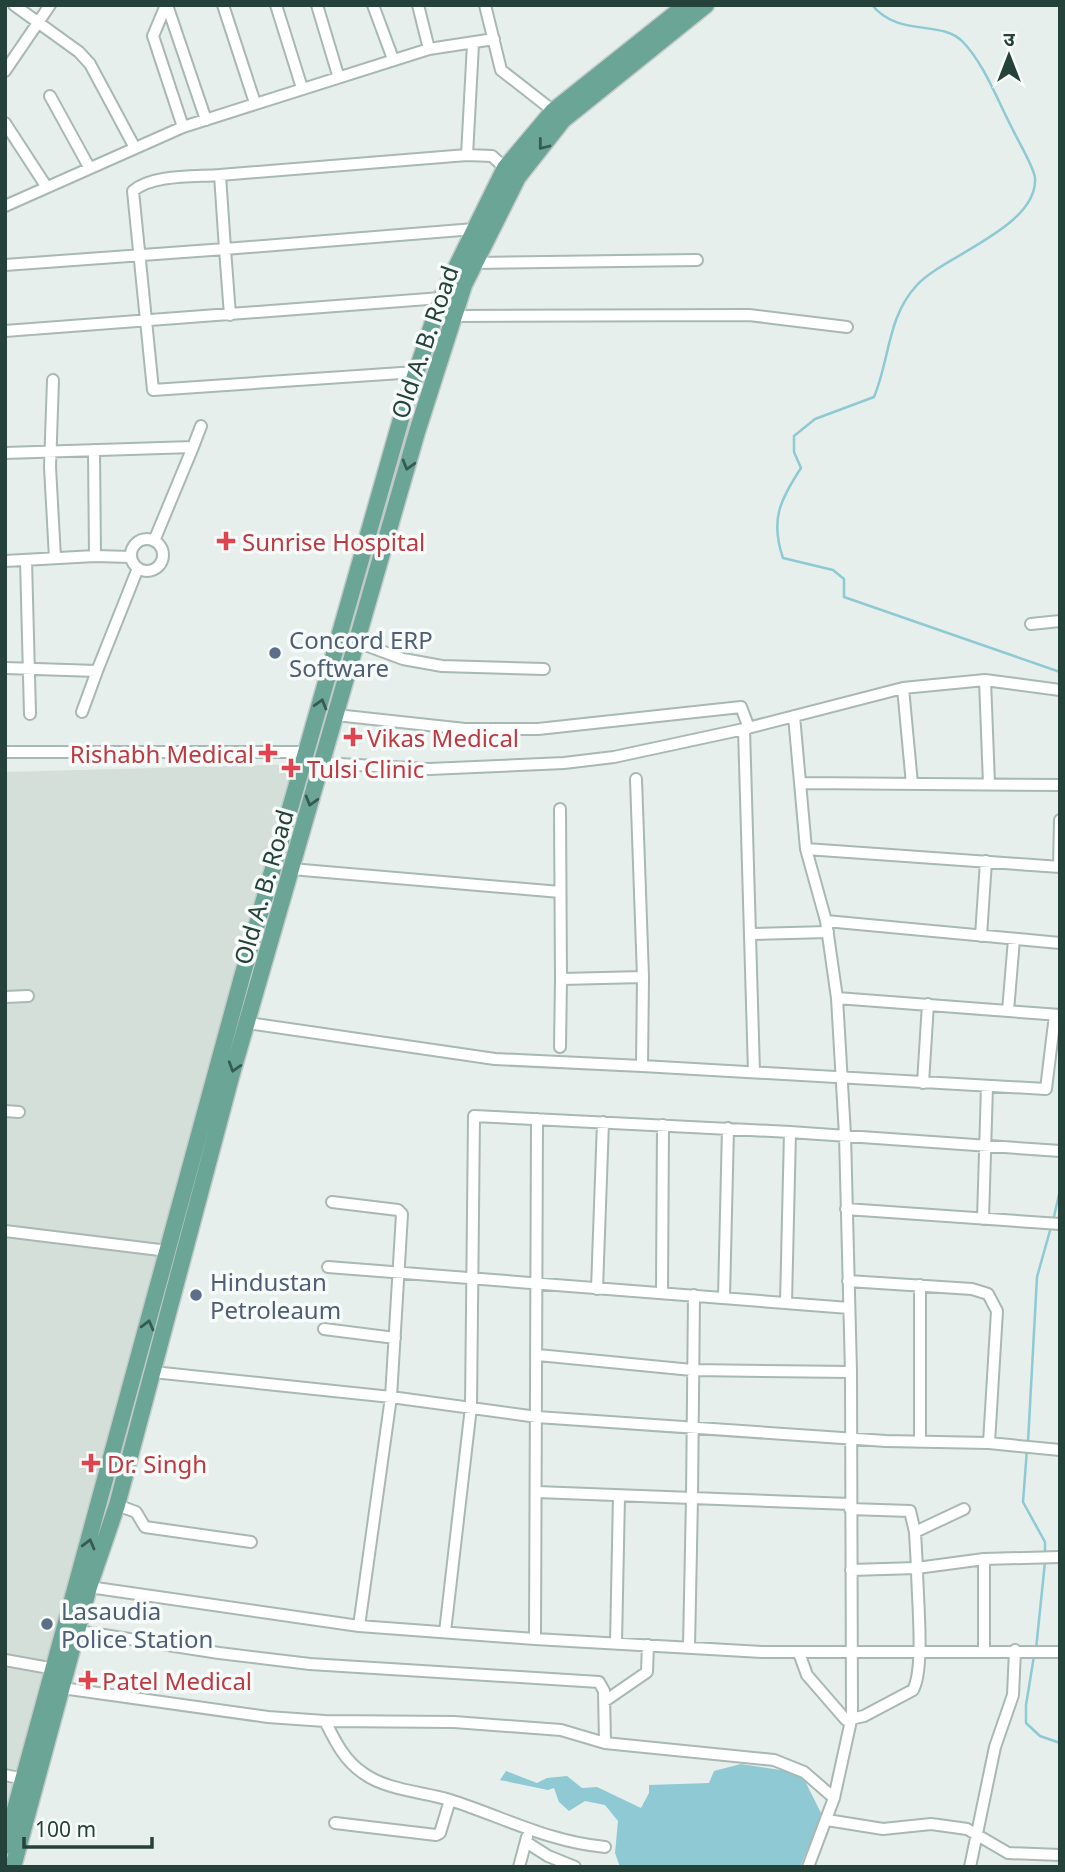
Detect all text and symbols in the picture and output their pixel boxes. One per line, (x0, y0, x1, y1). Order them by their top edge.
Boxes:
north arrow (974, 21, 1044, 91)
text: उ (1003, 26, 1015, 52)
one-way arrow (539, 138, 552, 150)
street label: Old A. B. Road (382, 261, 466, 423)
one-way arrow (401, 459, 416, 471)
place label: Sunrise Hospital (242, 525, 425, 558)
marker: Sunrise Hospital (216, 531, 236, 551)
place label: Concord ERP Software (289, 623, 433, 684)
marker: Concord ERP Software (267, 645, 283, 661)
one-way arrow (313, 698, 327, 710)
place label: Vikas Medical (367, 721, 519, 754)
marker: Vikas Medical (345, 729, 361, 745)
place label: Rishabh Medical (70, 737, 254, 770)
marker: Rishabh Medical (260, 745, 276, 761)
place label: Tulsi Clinic (307, 752, 424, 785)
marker: Tulsi Clinic (281, 758, 301, 778)
one-way arrow (304, 795, 319, 807)
street label: Old A. B. Road (225, 806, 301, 968)
one-way arrow (228, 1060, 242, 1073)
place label: Hindustan Petroleaum (210, 1265, 341, 1326)
marker: Hindustan Petroleaum (188, 1287, 204, 1303)
one-way arrow (140, 1319, 155, 1331)
place label: Dr. Singh (107, 1447, 207, 1480)
marker: Dr. Singh (81, 1453, 101, 1473)
one-way arrow (81, 1538, 95, 1550)
place label: Lasaudia Police Station (61, 1594, 213, 1655)
marker: Lasaudia Police Station (39, 1616, 55, 1632)
place label: Patel Medical (102, 1664, 252, 1697)
marker: Patel Medical (80, 1672, 96, 1688)
scale bar (24, 1806, 152, 1850)
text: 100 m (35, 1815, 96, 1843)

